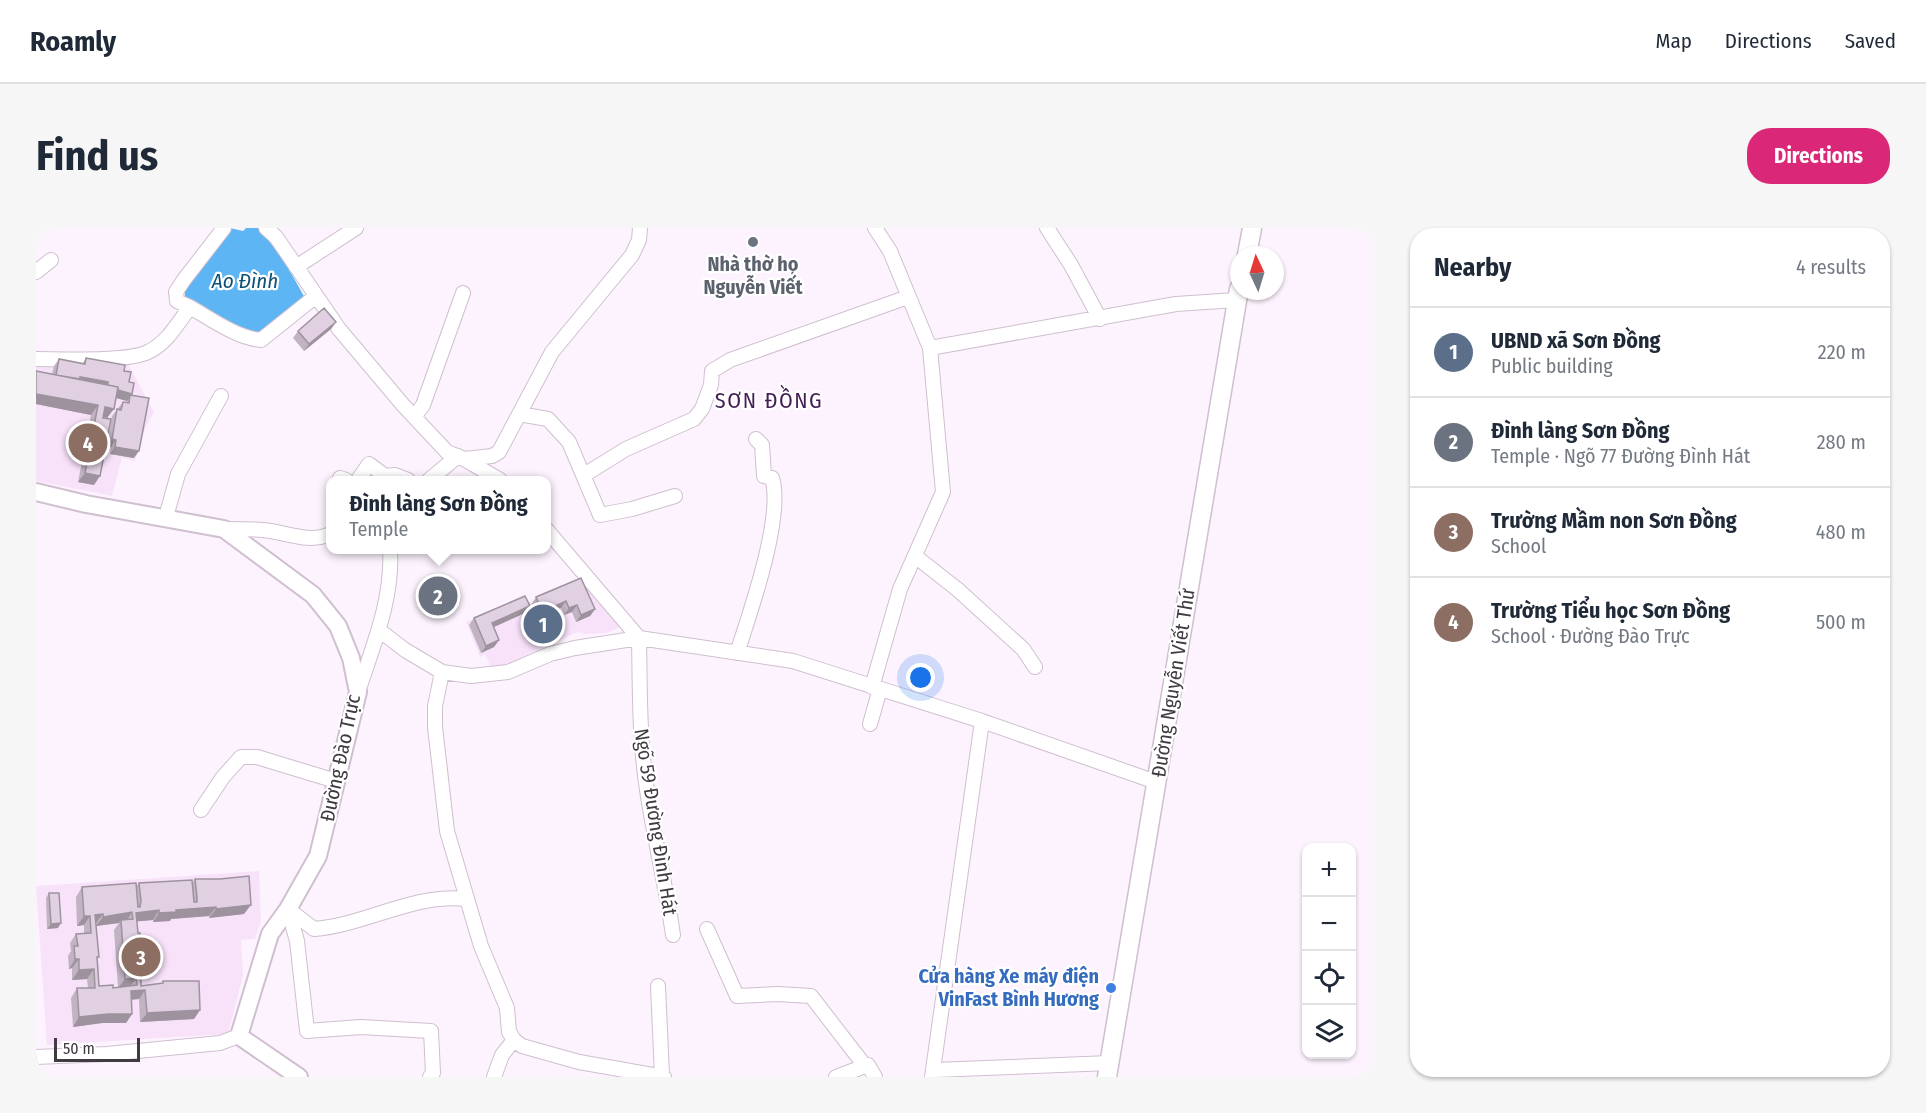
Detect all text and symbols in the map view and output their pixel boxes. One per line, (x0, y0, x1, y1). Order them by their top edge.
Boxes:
text: Roamly (30, 25, 116, 58)
text: Map (1655, 28, 1692, 54)
text: Directions (1725, 28, 1812, 54)
text: Saved (1845, 28, 1896, 54)
button: Directions (1747, 128, 1890, 184)
text: Find us (36, 131, 158, 181)
marker: Nhà thờ họ Nguyễn Viết (746, 235, 760, 249)
north arrow (1230, 246, 1284, 300)
place label: Nhà thờ họ Nguyễn Viết (703, 252, 804, 299)
text: Nearby (1434, 252, 1511, 283)
text: 4 results (1796, 255, 1866, 279)
water label: Ao Đình (211, 268, 278, 294)
text: UBND xã Sơn Đồng (1491, 327, 1660, 354)
text: 1 (1449, 340, 1458, 364)
text: 220 m (1818, 340, 1866, 364)
text: Public building (1491, 354, 1613, 378)
district label: SƠN ĐỒNG (715, 384, 823, 414)
text: Đình làng Sơn Đồng (1491, 417, 1669, 444)
pin: 4 (68, 420, 108, 466)
text: 2 (1449, 430, 1458, 454)
text: 280 m (1817, 430, 1866, 454)
text: Temple · Ngõ 77 Đường Đình Hát (1491, 444, 1750, 468)
popup (326, 476, 551, 554)
text: Đình làng Sơn Đồng (349, 490, 528, 517)
text: Trường Mầm non Sơn Đồng (1491, 507, 1737, 534)
text: Temple (349, 517, 408, 541)
text: 3 (1449, 520, 1458, 544)
text: 480 m (1816, 520, 1866, 544)
text: School (1491, 534, 1546, 558)
pin: 2 (418, 574, 458, 619)
street label: Đường Nguyễn Viết Thứ (1146, 586, 1200, 779)
text: Trường Tiểu học Sơn Đồng (1491, 597, 1730, 624)
pin: 1 (524, 602, 562, 646)
text: 4 (1448, 610, 1459, 634)
text: 500 m (1816, 610, 1866, 634)
text: School · Đường Đào Trực (1491, 624, 1689, 648)
your location (906, 663, 935, 692)
street label: Đường Đào Trực (315, 692, 365, 824)
street label: Ngõ 59 Đường Đình Hát (629, 727, 683, 918)
map controls (1302, 843, 1356, 1059)
button: + (1302, 843, 1356, 897)
button: − (1302, 897, 1356, 951)
pin: 3 (122, 934, 160, 980)
button: locate (1302, 951, 1356, 1005)
place label: Cửa hàng Xe máy điện VinFast Bình Hương (918, 964, 1099, 1011)
marker: Cửa hàng Xe máy điện VinFast Bình Hương (1104, 981, 1118, 995)
button: layers (1302, 1005, 1356, 1059)
scale bar (54, 1035, 140, 1062)
text: 50 m (63, 1039, 95, 1058)

